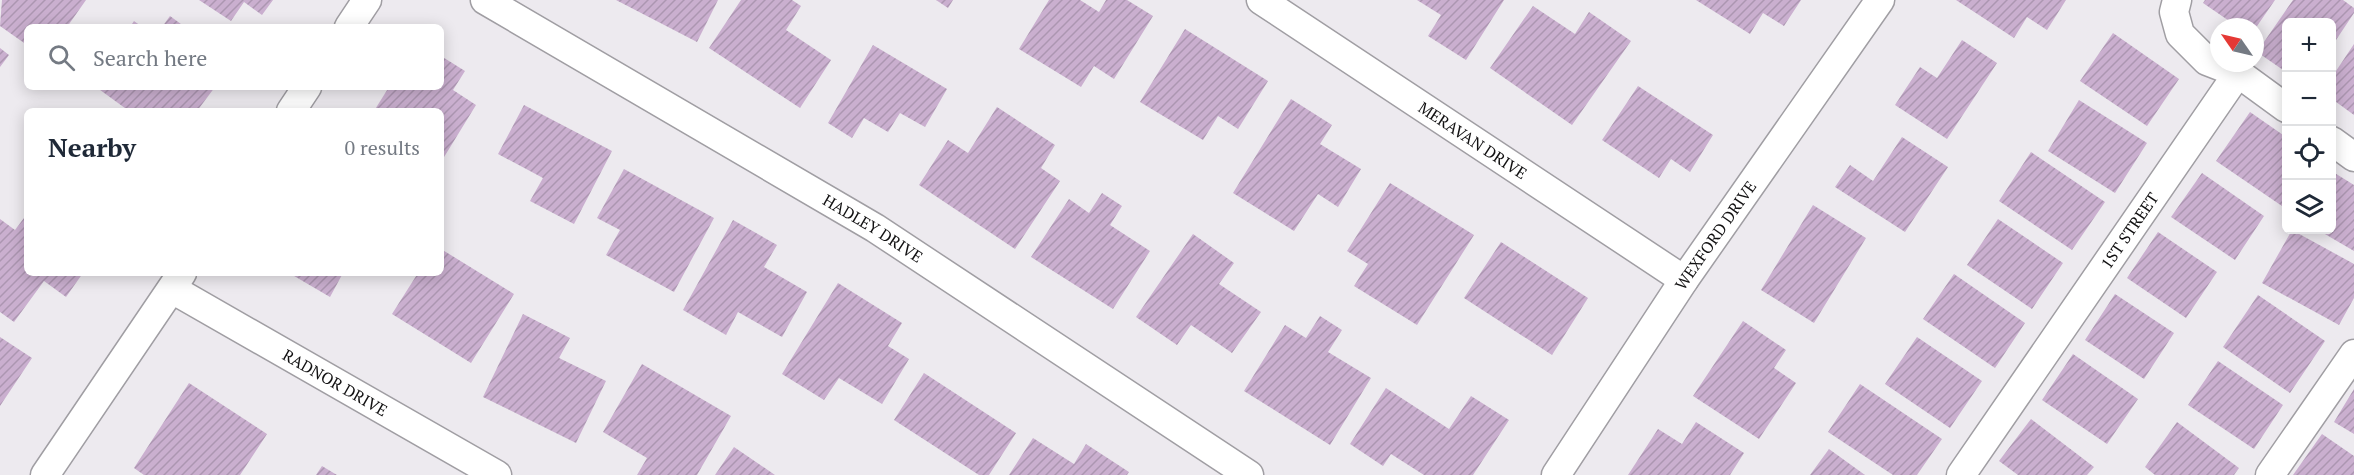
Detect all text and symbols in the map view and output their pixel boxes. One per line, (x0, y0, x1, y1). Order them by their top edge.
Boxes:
north arrow (2210, 18, 2264, 72)
map controls (2282, 18, 2336, 234)
button: + (2282, 18, 2336, 72)
search box (24, 24, 444, 90)
icon: search (45, 41, 78, 74)
text: Search here (93, 43, 207, 72)
button: − (2282, 72, 2336, 126)
street label: MERAVAN DRIVE (1414, 96, 1531, 184)
button: locate (2282, 126, 2336, 180)
text: Nearby (48, 130, 136, 164)
text: 0 results (345, 134, 420, 161)
street label: WEXFORD DRIVE (1670, 176, 1761, 294)
button: layers (2282, 180, 2336, 234)
street label: 1ST STREET (2095, 188, 2164, 273)
street label: HADLEY DRIVE (819, 189, 927, 268)
street label: RADNOR DRIVE (279, 344, 392, 421)

